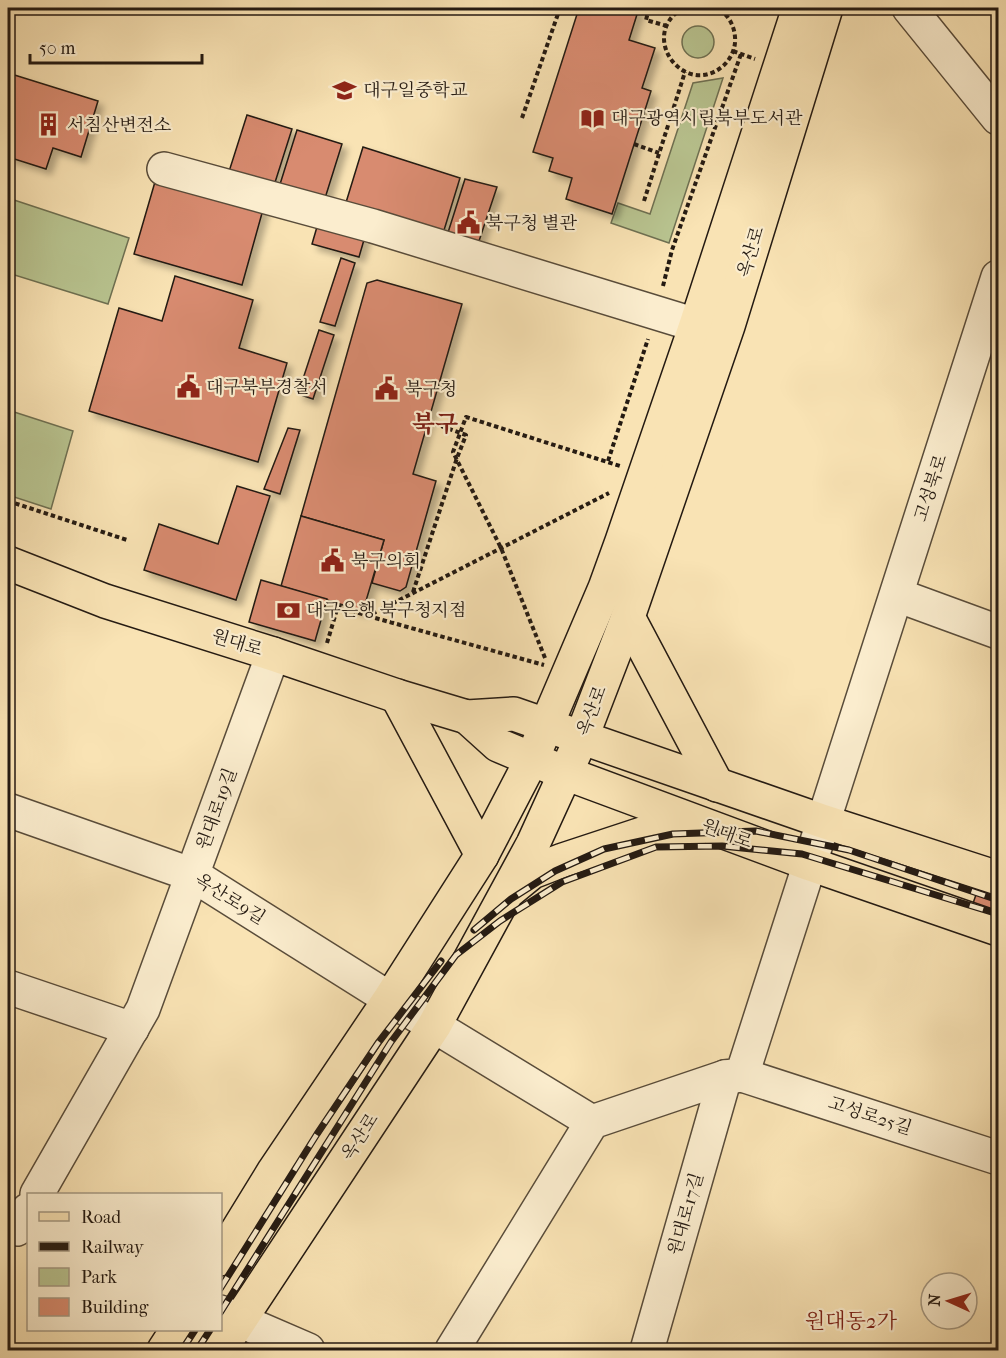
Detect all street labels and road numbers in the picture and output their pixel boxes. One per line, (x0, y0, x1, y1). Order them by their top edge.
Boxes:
street label: 옥산로 (733, 224, 769, 280)
street label: 고성북로 (910, 452, 952, 524)
street label: 원대로 (209, 625, 265, 661)
street label: 옥산로 (573, 683, 611, 739)
street label: 원대로19길 (193, 765, 241, 853)
street label: 원대로 (699, 815, 755, 853)
street label: 옥산로9길 (191, 869, 269, 929)
street label: 고성로25길 (826, 1093, 914, 1139)
street label: 옥산로 (337, 1109, 383, 1165)
street label: 원대로17길 (664, 1170, 708, 1258)

